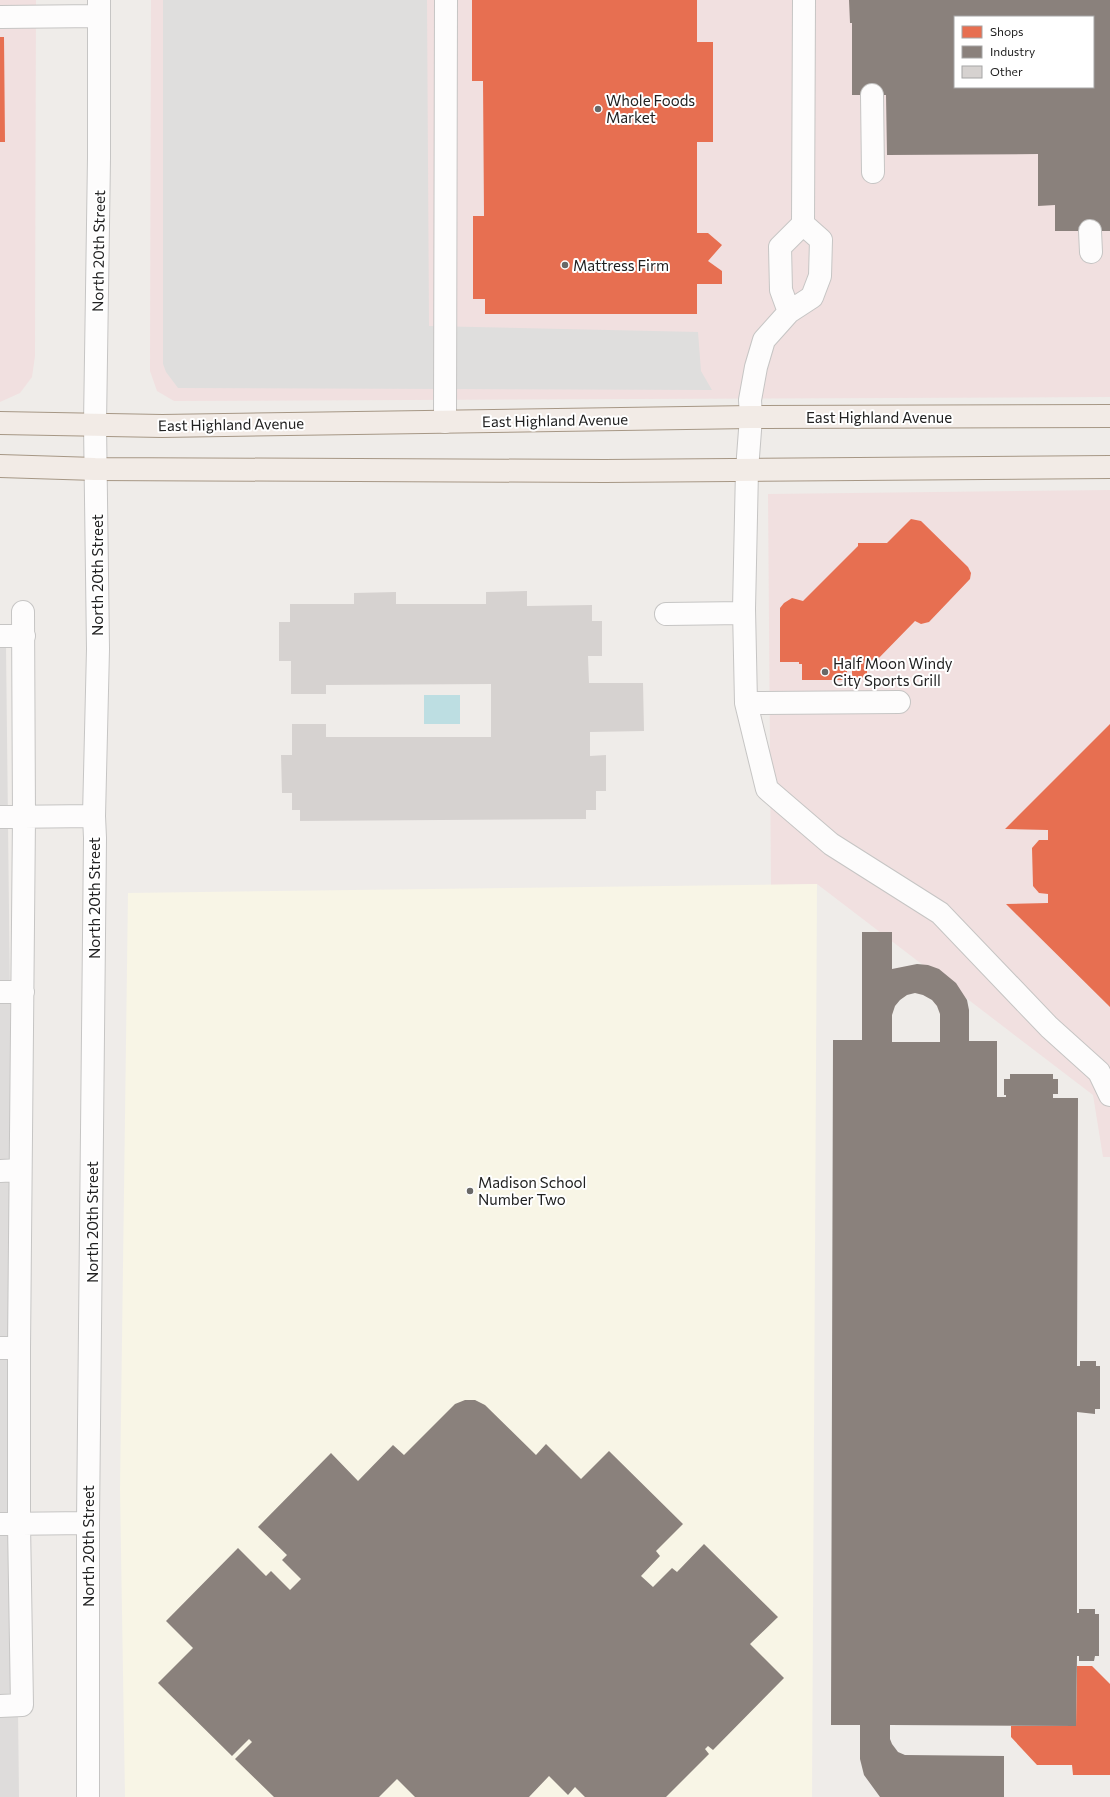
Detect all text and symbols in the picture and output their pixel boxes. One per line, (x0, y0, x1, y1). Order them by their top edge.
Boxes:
legend (954, 16, 1094, 88)
text: Shops (990, 24, 1024, 38)
text: Industry (990, 44, 1035, 58)
text: Other (990, 64, 1023, 78)
place label: Whole Foods Market (606, 91, 695, 126)
marker: Whole Foods Market (593, 104, 603, 114)
street label: North 20th Street (88, 190, 108, 312)
place label: Mattress Firm (573, 256, 669, 274)
marker: Mattress Firm (560, 260, 570, 270)
street label: East Highland Avenue (806, 408, 952, 426)
street label: East Highland Avenue (482, 410, 628, 430)
street label: East Highland Avenue (158, 414, 304, 434)
street label: North 20th Street (88, 514, 106, 636)
place label: Half Moon Windy City Sports Grill (833, 654, 953, 689)
marker: Half Moon Windy City Sports Grill (820, 667, 830, 677)
street label: North 20th Street (85, 837, 103, 959)
street label: North 20th Street (83, 1161, 101, 1283)
place label: Madison School Number Two (478, 1173, 586, 1208)
marker: Madison School Number Two (465, 1186, 475, 1196)
street label: North 20th Street (79, 1485, 97, 1607)

